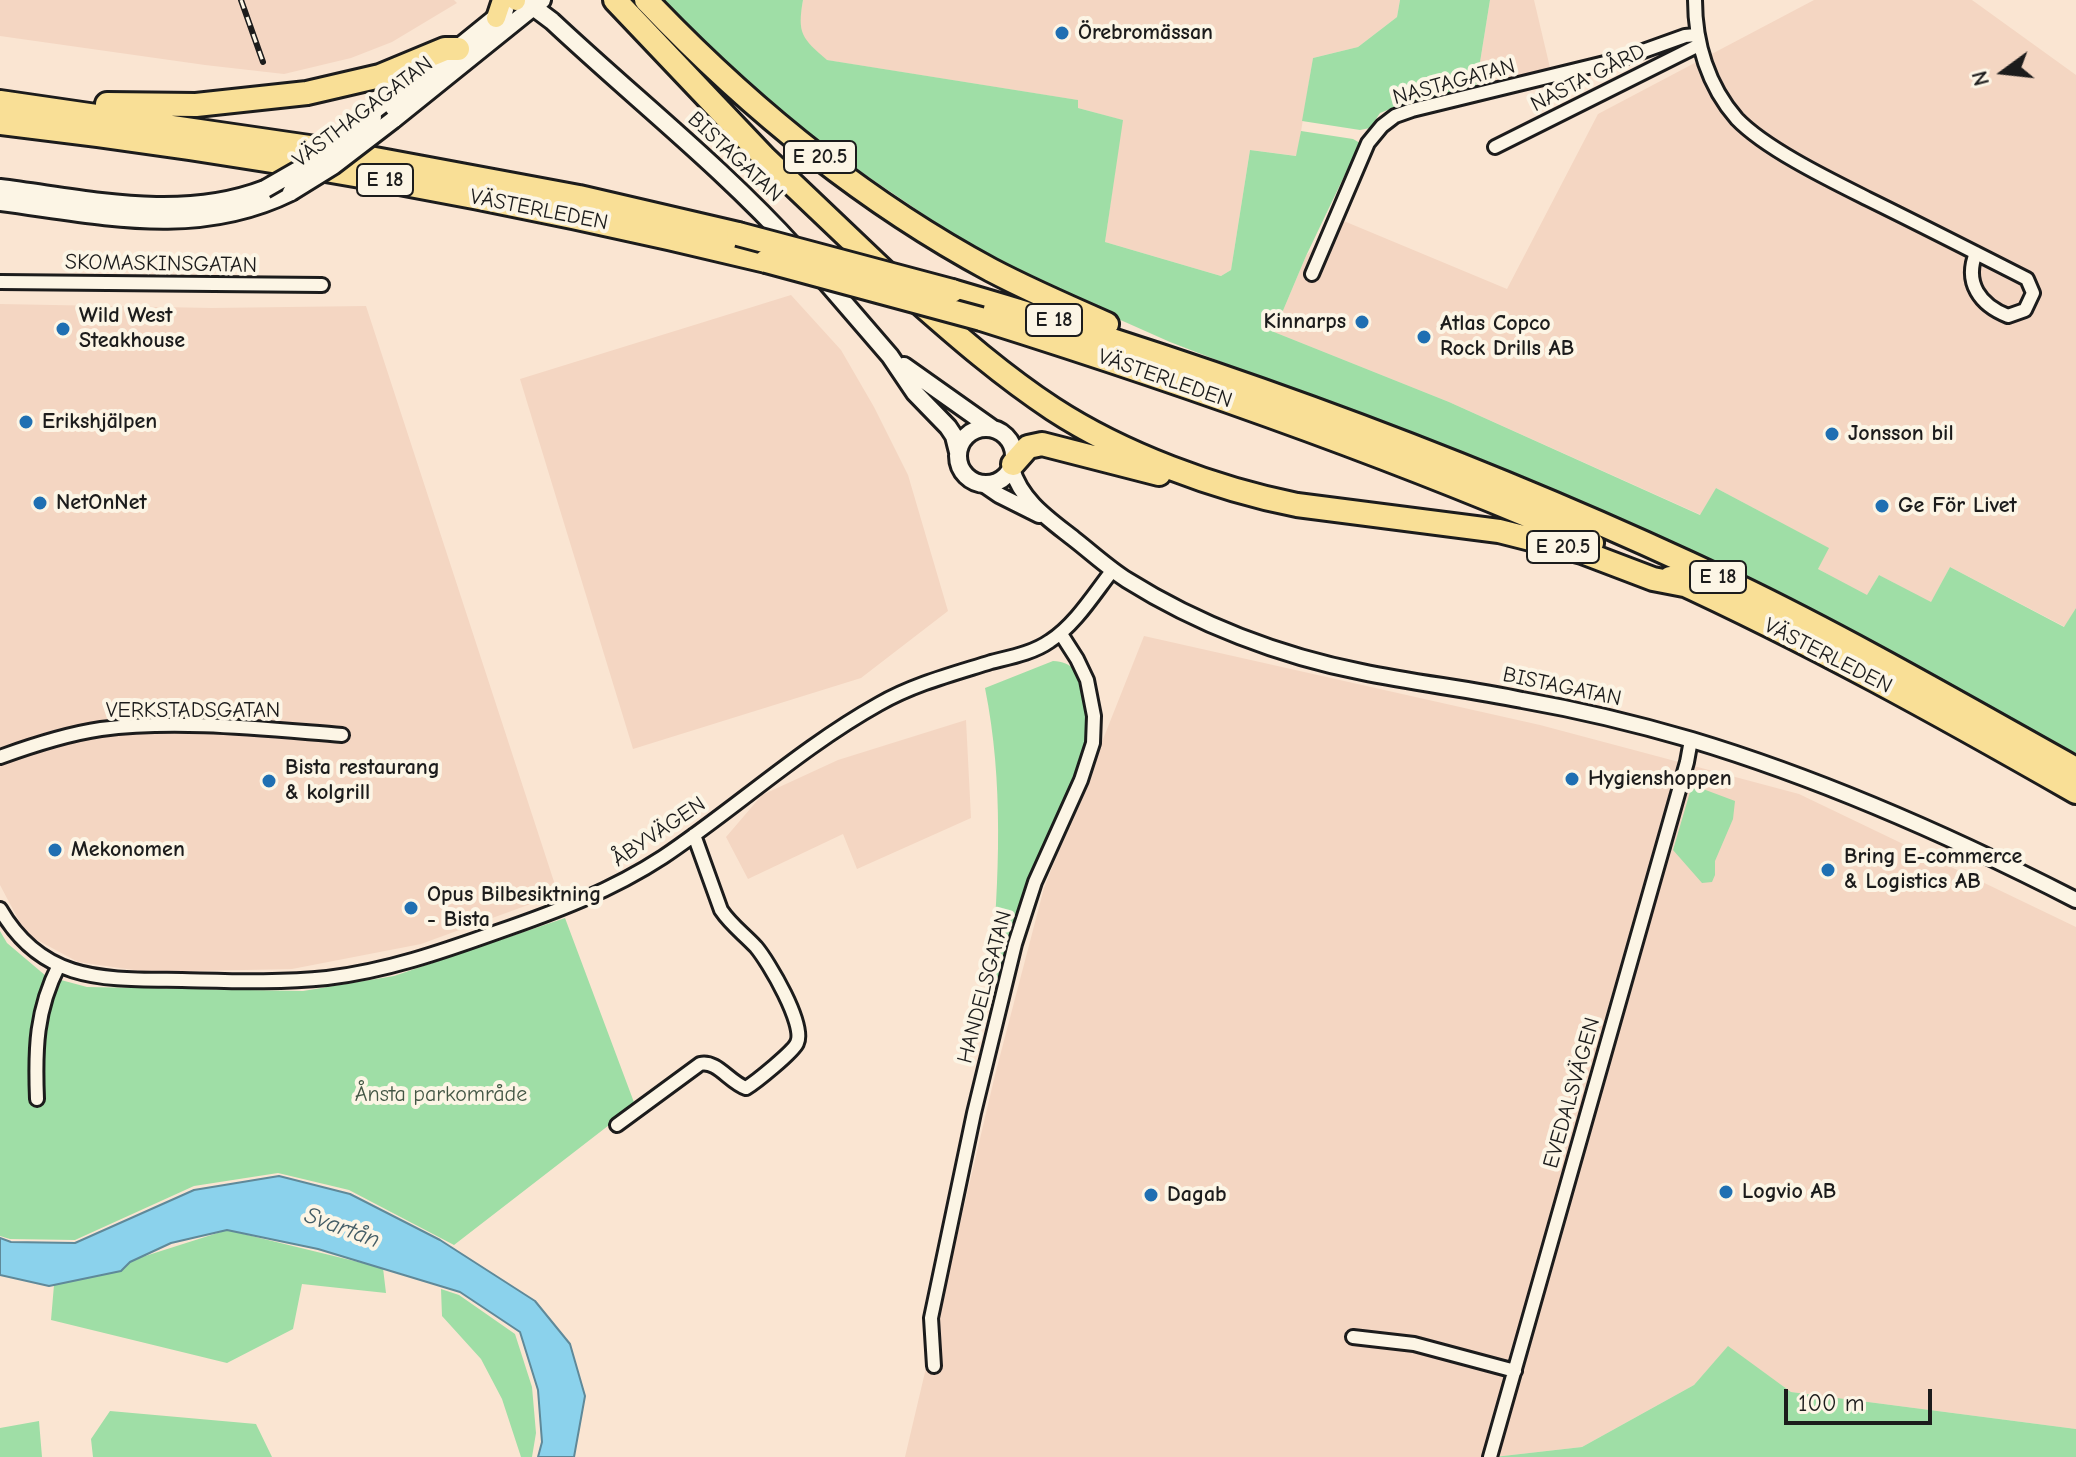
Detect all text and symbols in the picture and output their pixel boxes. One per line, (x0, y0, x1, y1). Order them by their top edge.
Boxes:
place label: Örebromässan (1078, 20, 1213, 46)
marker: Örebromässan (1053, 24, 1071, 42)
north arrow (1964, 32, 2044, 112)
street label: NASTA GÅRD (1527, 38, 1649, 118)
street label: VÄSTHAGAGATAN (288, 51, 438, 173)
street label: NASTAGATAN (1390, 53, 1518, 111)
text: N (1966, 68, 1995, 89)
street label: BISTAGATAN (682, 106, 788, 208)
road number: E 20.5 (784, 141, 856, 173)
road number: E 18 (357, 164, 413, 196)
street label: VÄSTERLEDEN (468, 184, 610, 236)
street label: SKOMASKINSGATAN (65, 249, 257, 279)
place label: Wild West Steakhouse (79, 303, 185, 354)
road number: E 18 (1026, 304, 1082, 336)
place label: Kinnarps (1264, 309, 1346, 335)
place label: Atlas Copco Rock Drills AB (1440, 311, 1574, 362)
marker: Kinnarps (1353, 313, 1371, 331)
marker: Wild West Steakhouse (54, 320, 72, 338)
marker: Atlas Copco Rock Drills AB (1415, 328, 1433, 346)
street label: VÄSTERLEDEN (1095, 344, 1235, 414)
place label: Erikshjälpen (42, 409, 157, 435)
marker: Erikshjälpen (17, 413, 35, 431)
place label: Jonsson bil (1848, 421, 1954, 447)
marker: Jonsson bil (1823, 425, 1841, 443)
place label: NetOnNet (56, 490, 147, 516)
place label: Ge För Livet (1898, 493, 2017, 519)
marker: NetOnNet (31, 494, 49, 512)
marker: Ge För Livet (1873, 497, 1891, 515)
road number: E 20.5 (1527, 531, 1599, 563)
road number: E 18 (1690, 561, 1746, 593)
street label: VÄSTERLEDEN (1760, 612, 1896, 700)
street label: BISTAGATAN (1500, 662, 1624, 712)
street label: VERKSTADSGATAN (106, 698, 280, 724)
place label: Bista restaurang & kolgrill (285, 755, 440, 806)
place label: Hygienshoppen (1588, 766, 1732, 792)
marker: Hygienshoppen (1563, 770, 1581, 788)
marker: Bista restaurang & kolgrill (260, 772, 278, 790)
street label: ÅBYVÄGEN (607, 791, 711, 873)
place label: Mekonomen (71, 837, 185, 863)
marker: Mekonomen (46, 841, 64, 859)
place label: Bring E-commerce & Logistics AB (1844, 844, 2022, 896)
marker: Bring E-commerce & Logistics AB (1819, 861, 1837, 879)
place label: Opus Bilbesiktning - Bista (427, 882, 601, 934)
marker: Opus Bilbesiktning - Bista (402, 899, 420, 917)
street label: HANDELSGATAN (952, 908, 1018, 1066)
street label: EVEDALSVÄGEN (1538, 1015, 1606, 1171)
park label: Ånsta parkområde (355, 1082, 527, 1108)
place label: Logvio AB (1742, 1179, 1836, 1205)
place label: Dagab (1167, 1182, 1227, 1208)
marker: Logvio AB (1717, 1183, 1735, 1201)
marker: Dagab (1142, 1186, 1160, 1204)
water label: Svartån (300, 1201, 384, 1255)
scale bar (1788, 1373, 1936, 1423)
text: 100 m (1798, 1389, 1865, 1417)

